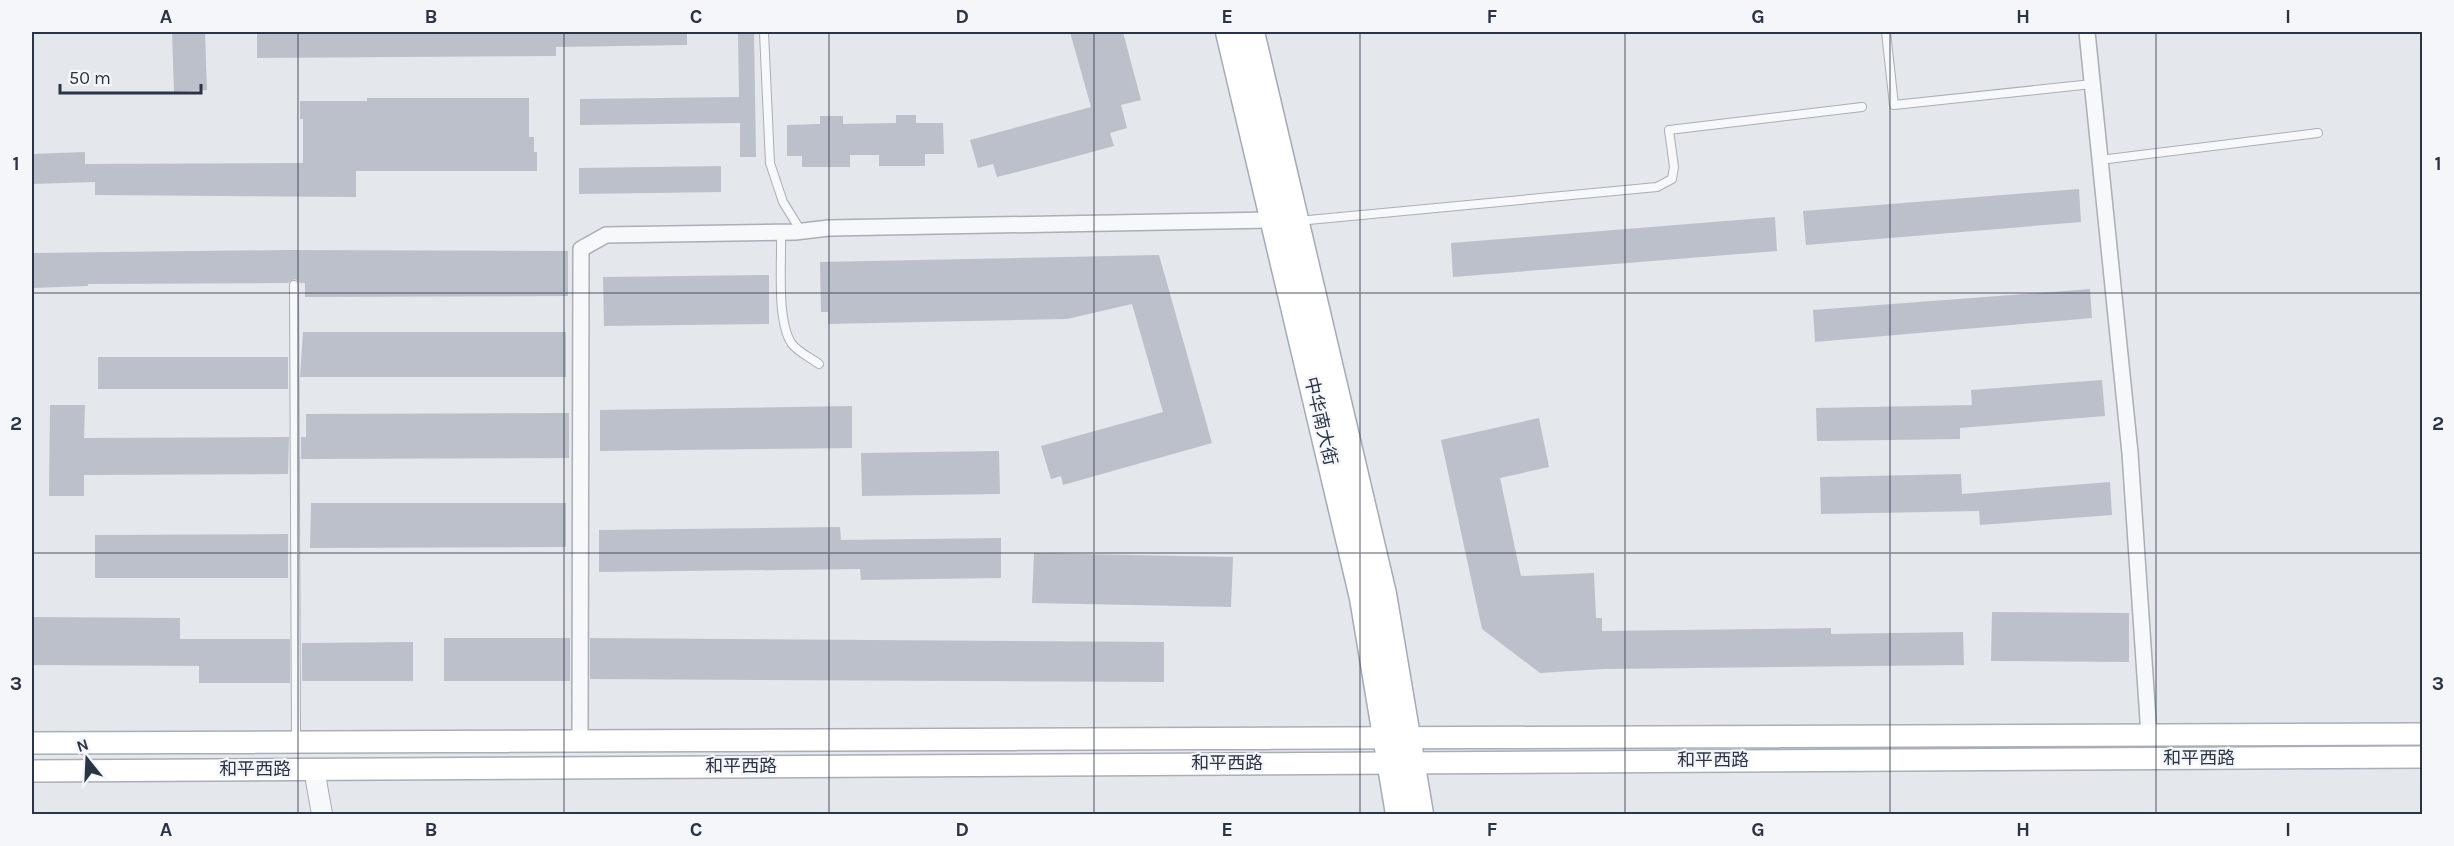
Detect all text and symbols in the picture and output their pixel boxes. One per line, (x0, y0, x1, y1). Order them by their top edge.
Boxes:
text: A (160, 5, 173, 28)
text: B (425, 5, 437, 28)
text: C (690, 5, 702, 28)
text: D (955, 5, 969, 28)
text: E (1221, 5, 1233, 28)
text: F (1487, 5, 1498, 28)
text: G (1751, 5, 1765, 28)
text: H (2016, 5, 2030, 28)
text: I (2285, 5, 2291, 28)
scale bar (60, 57, 201, 95)
text: 50 m (69, 67, 111, 89)
text: 1 (12, 152, 20, 175)
text: 1 (2434, 152, 2442, 175)
street label: 中华南大街 (1300, 375, 1342, 467)
text: 2 (10, 412, 22, 435)
text: 2 (2432, 412, 2444, 435)
text: 3 (10, 672, 22, 695)
text: 3 (2432, 672, 2444, 695)
north arrow (57, 729, 117, 789)
text: N (74, 734, 91, 756)
street label: 和平西路 (2163, 747, 2235, 769)
street label: 和平西路 (1677, 749, 1749, 771)
street label: 和平西路 (1191, 752, 1263, 774)
street label: 和平西路 (705, 755, 777, 777)
street label: 和平西路 (219, 758, 291, 780)
text: A (160, 818, 173, 841)
text: B (425, 818, 437, 841)
text: C (690, 818, 702, 841)
text: D (955, 818, 969, 841)
text: E (1221, 818, 1233, 841)
text: F (1487, 818, 1498, 841)
text: G (1751, 818, 1765, 841)
text: H (2016, 818, 2030, 841)
text: I (2285, 818, 2291, 841)

